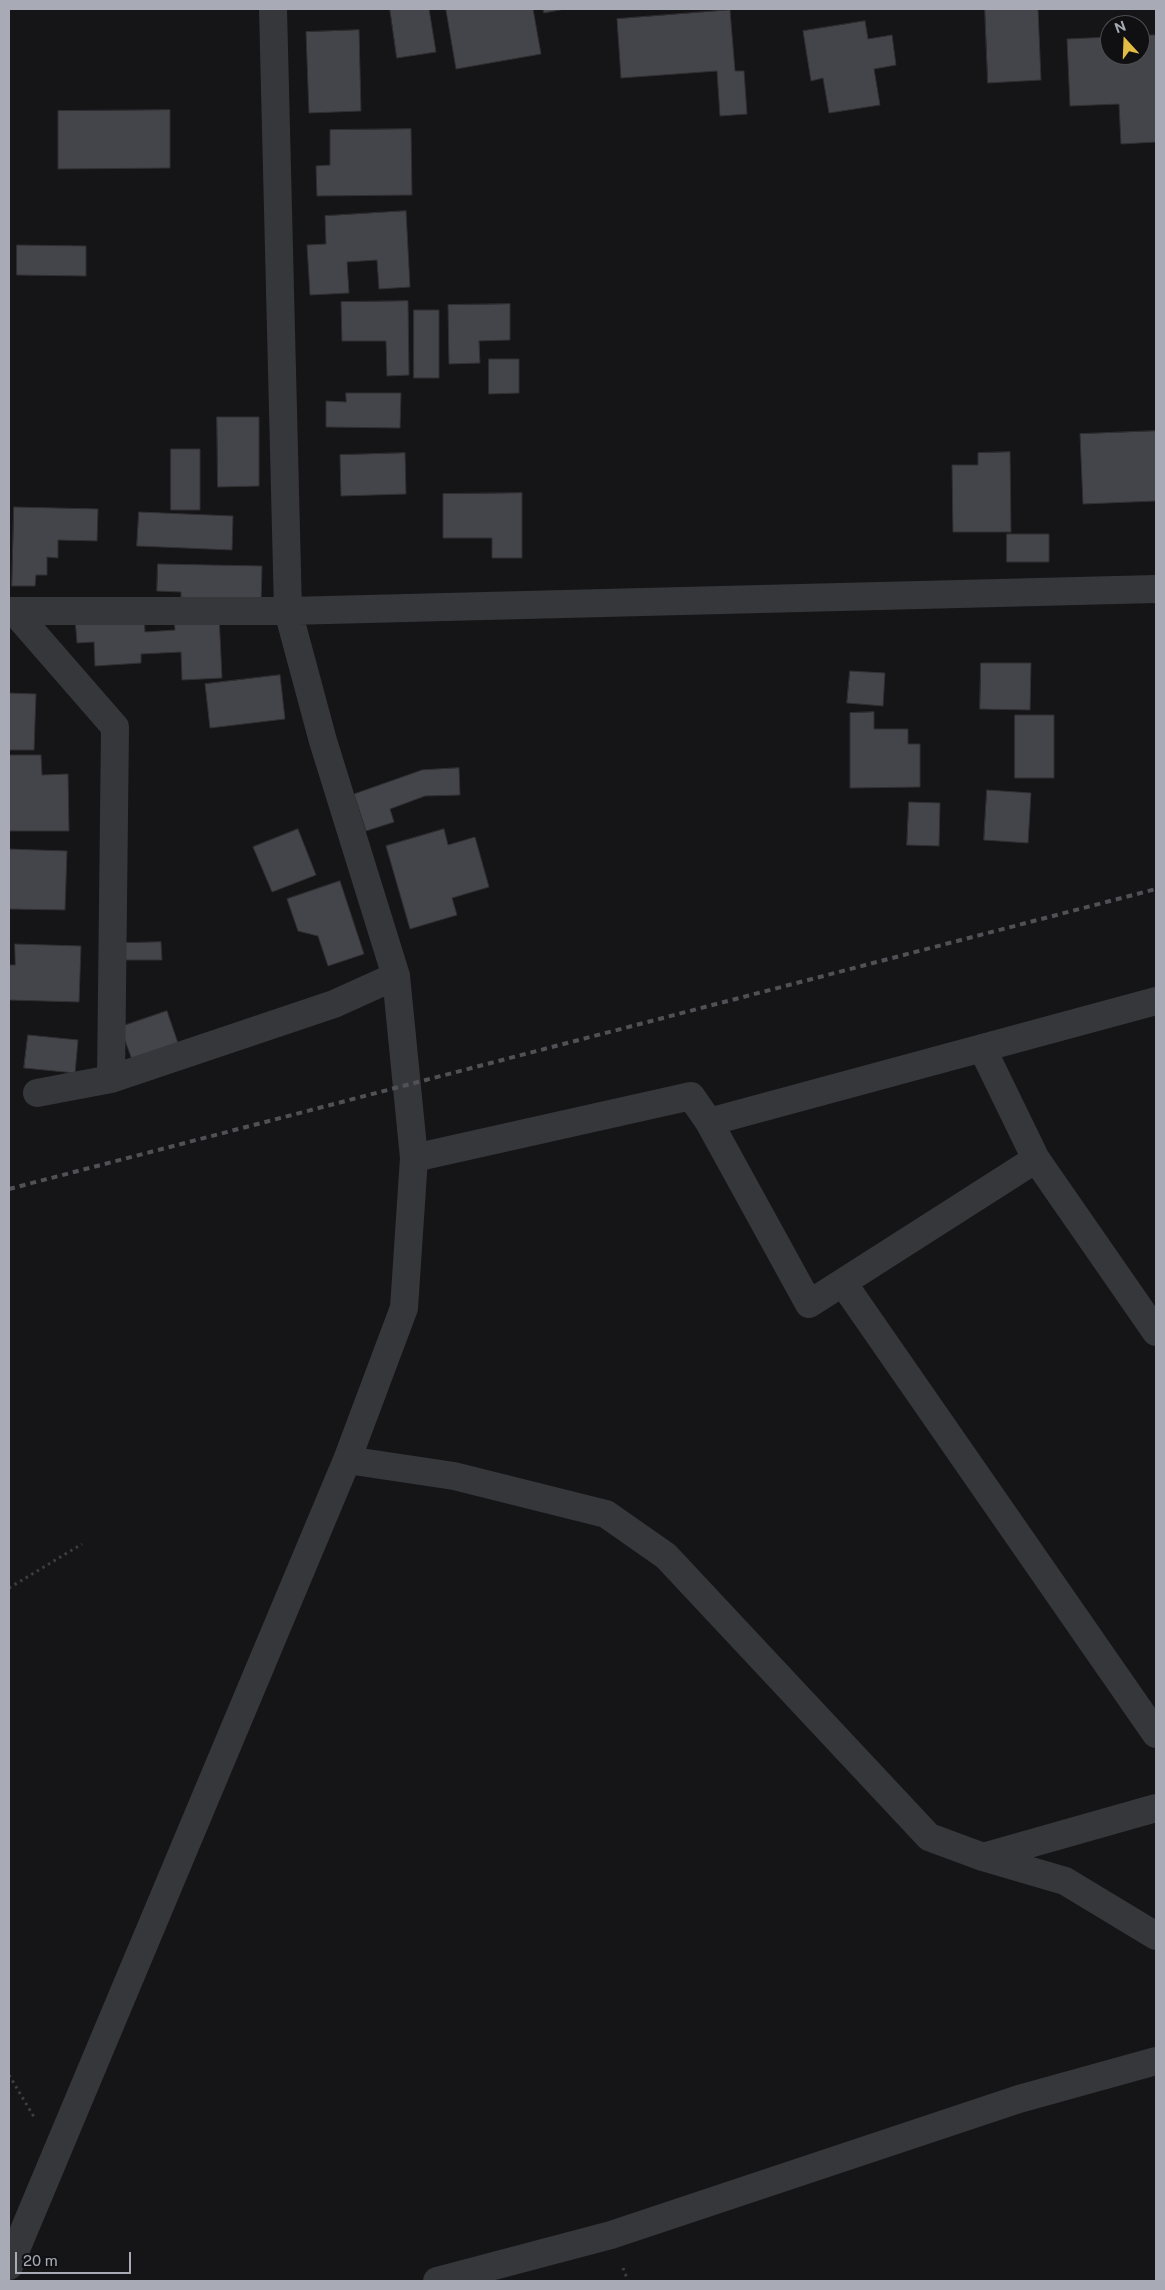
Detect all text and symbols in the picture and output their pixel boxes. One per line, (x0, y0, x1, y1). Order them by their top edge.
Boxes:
north arrow (1100, 15, 1150, 65)
text: N (1112, 17, 1128, 36)
scale bar (18, 2242, 134, 2274)
text: 20 m (23, 2252, 58, 2269)

